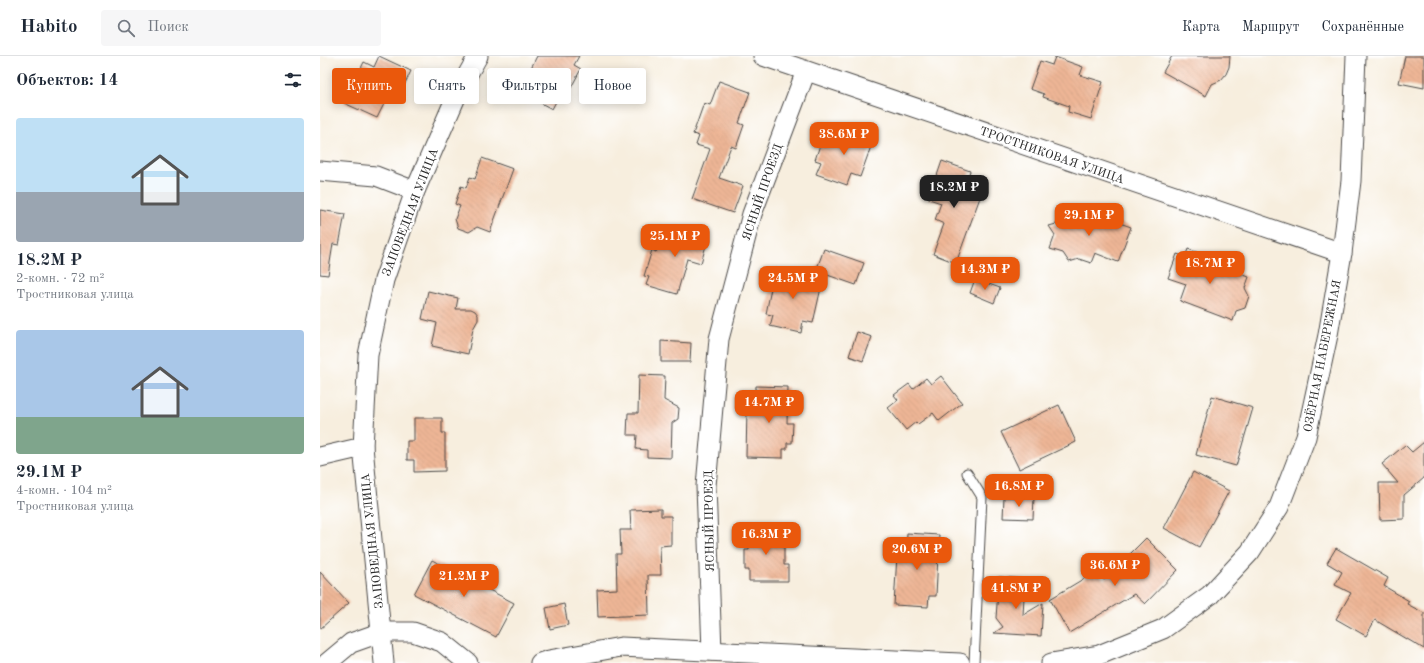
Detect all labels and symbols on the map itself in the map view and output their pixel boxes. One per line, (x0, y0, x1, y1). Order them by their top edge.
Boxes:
pin: 38.6M ₽ (807, 122, 881, 156)
street label: ТРОСТНИКОВАЯ УЛИЦА (978, 125, 1126, 186)
street label: ЯСНЫЙ ПРОЕЗД (738, 141, 785, 242)
street label: ЗАПОВЕДНАЯ УЛИЦА (381, 147, 441, 278)
pin: 18.2M ₽ (917, 175, 991, 209)
pin: 29.1M ₽ (1052, 203, 1126, 237)
pin: 25.1M ₽ (638, 224, 712, 258)
pin: 18.7M ₽ (1173, 251, 1247, 285)
pin: 14.3M ₽ (948, 257, 1022, 291)
pin: 24.5M ₽ (756, 266, 830, 300)
street label: ОЗЁРНАЯ НАБЕРЕЖНАЯ (1298, 278, 1344, 433)
pin: 14.7M ₽ (732, 390, 806, 424)
street label: ЯСНЫЙ ПРОЕЗД (700, 470, 717, 572)
street label: ЗАПОВЕДНАЯ УЛИЦА (360, 473, 386, 609)
pin: 16.8M ₽ (982, 474, 1056, 508)
pin: 16.3M ₽ (729, 522, 803, 556)
pin: 20.6M ₽ (880, 537, 954, 571)
pin: 36.6M ₽ (1078, 553, 1152, 587)
pin: 21.2M ₽ (427, 564, 501, 598)
pin: 41.8M ₽ (979, 576, 1053, 610)

